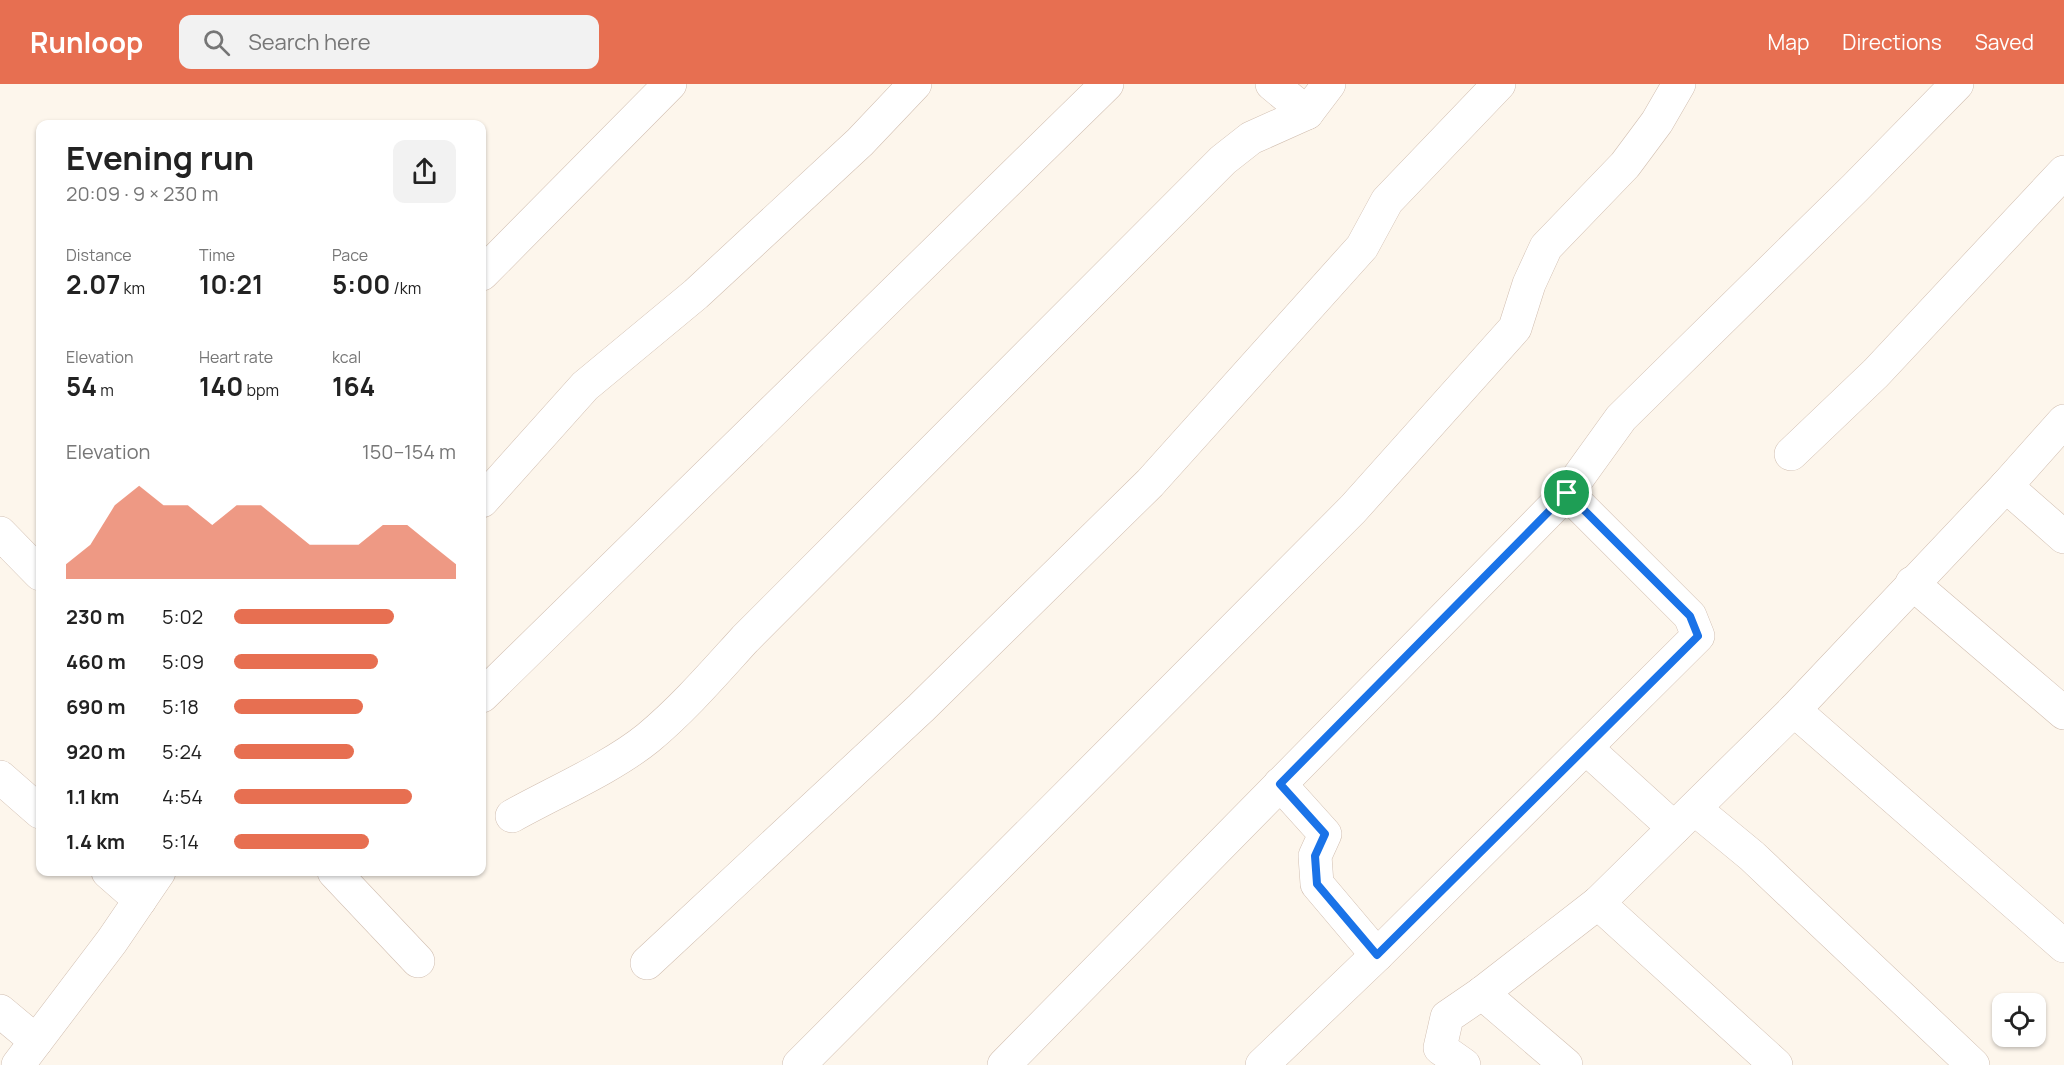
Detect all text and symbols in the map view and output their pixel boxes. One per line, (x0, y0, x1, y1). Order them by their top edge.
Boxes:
search box (179, 15, 599, 69)
text: Runloop (30, 23, 143, 61)
icon: search (200, 26, 233, 59)
text: Search here (248, 27, 371, 57)
text: Map (1768, 28, 1809, 56)
text: Directions (1842, 28, 1942, 56)
text: Saved (1975, 28, 2034, 56)
text: Evening run (66, 135, 254, 180)
button: share (393, 140, 456, 203)
text: 20:09 · 9 × 230 m (66, 180, 219, 207)
text: Distance (66, 244, 132, 266)
text: Time (199, 244, 235, 266)
text: Pace (332, 244, 368, 266)
text: 2.07 (66, 266, 120, 302)
text: 10:21 (199, 266, 263, 302)
text: 5:00 (332, 266, 390, 302)
text: km (120, 277, 145, 299)
text: /km (390, 277, 421, 299)
text: Elevation (66, 346, 134, 368)
text: Heart rate (199, 346, 273, 368)
text: kcal (332, 346, 361, 368)
text: 54 (66, 368, 97, 404)
text: 140 (199, 368, 243, 404)
text: 164 (332, 368, 375, 404)
text: m (97, 379, 114, 401)
text: bpm (243, 379, 279, 401)
text: Elevation (66, 438, 150, 465)
text: 150–154 m (362, 438, 456, 465)
pin (1541, 467, 1592, 518)
icon: arrive (1550, 476, 1583, 509)
text: 230 m (66, 603, 125, 630)
text: 5:02 (162, 603, 203, 630)
text: 460 m (66, 648, 126, 675)
text: 5:09 (162, 648, 204, 675)
text: 690 m (66, 693, 126, 720)
text: 5:18 (162, 693, 199, 720)
text: 920 m (66, 738, 125, 765)
text: 5:24 (162, 738, 202, 765)
text: 1.1 km (66, 783, 119, 810)
text: 4:54 (162, 783, 203, 810)
text: 1.4 km (66, 828, 125, 855)
text: 5:14 (162, 828, 199, 855)
map controls (1992, 993, 2046, 1047)
button: locate (1992, 993, 2046, 1047)

